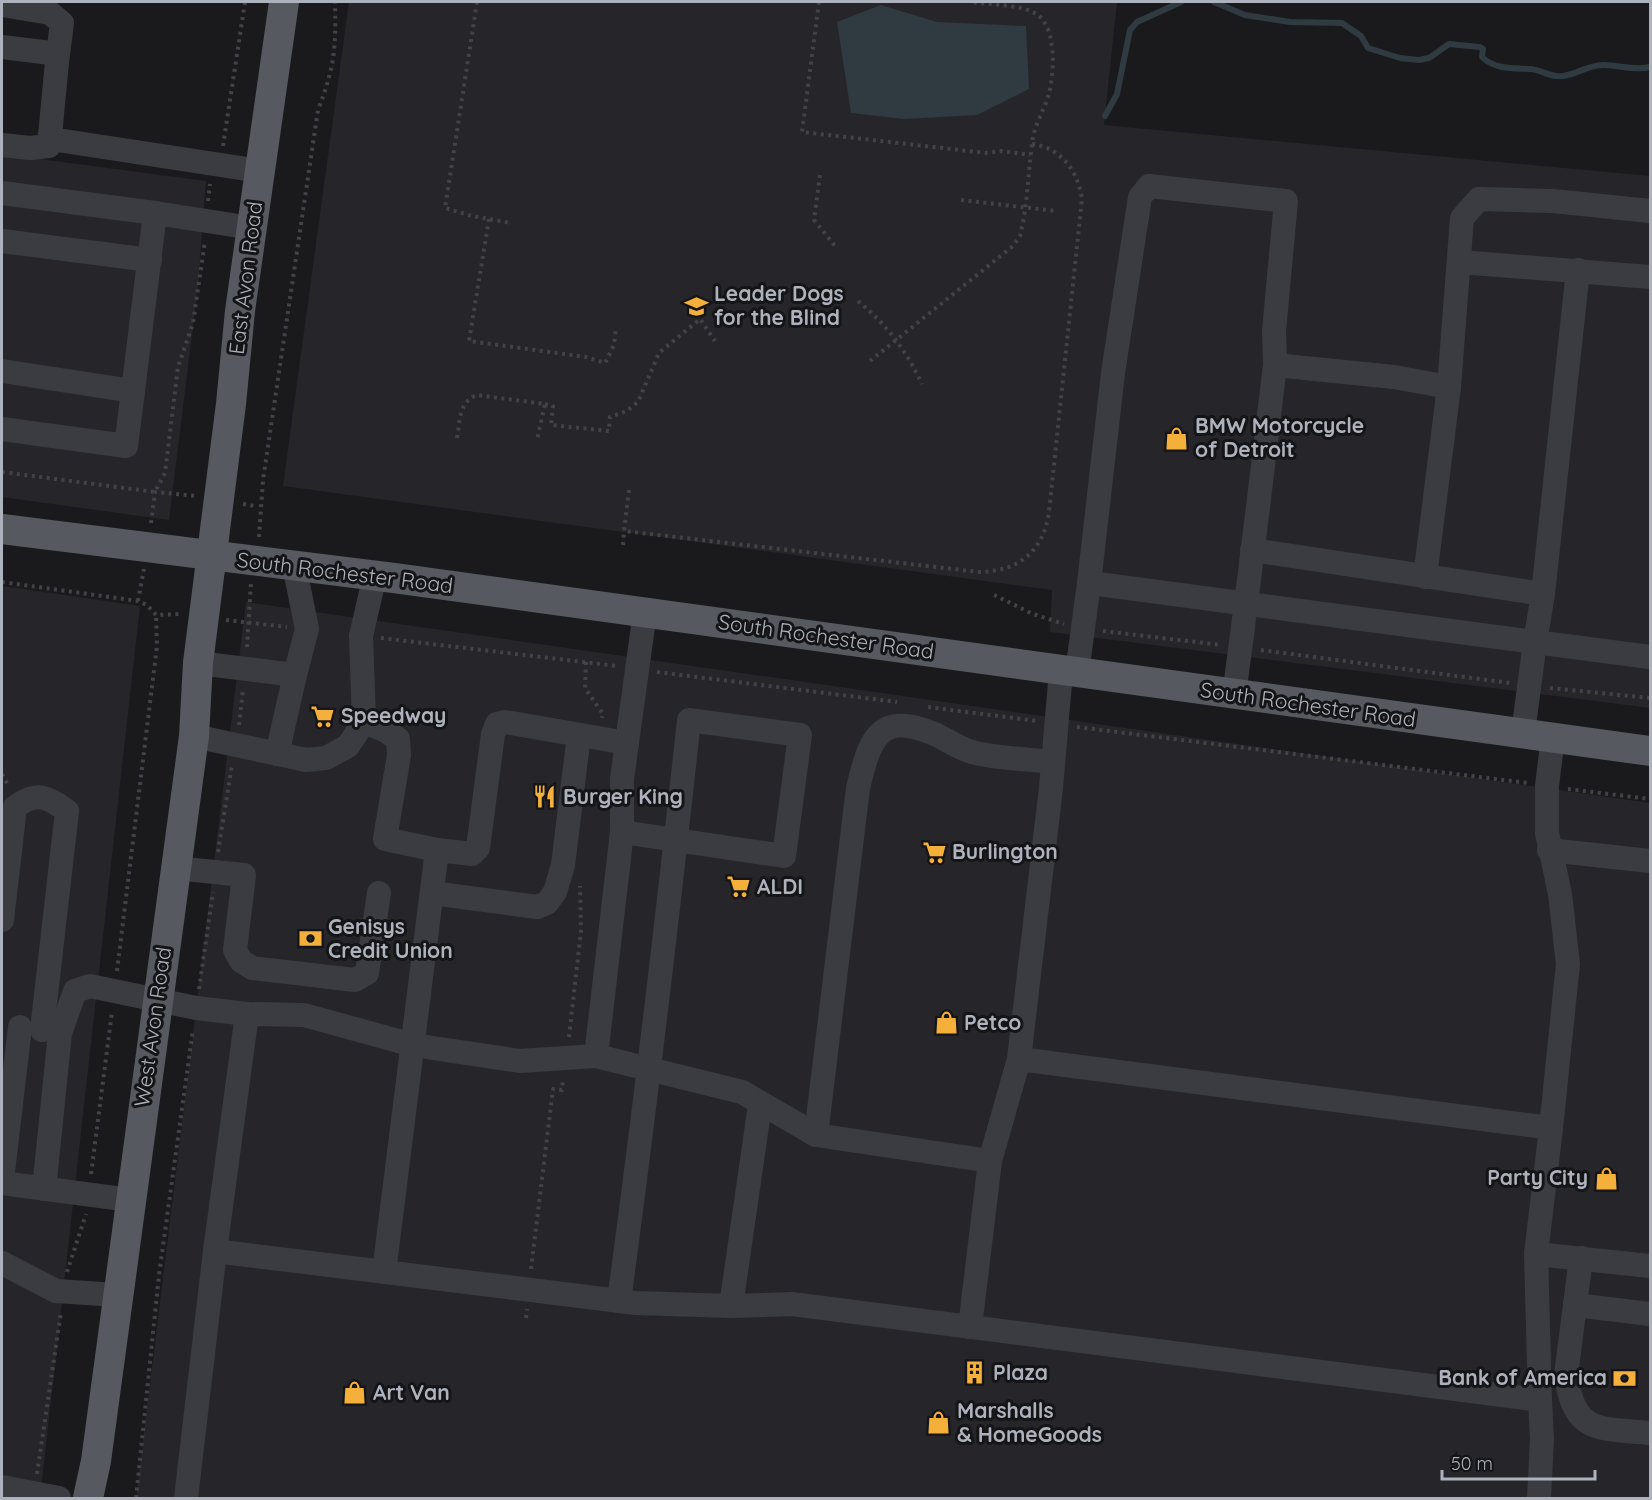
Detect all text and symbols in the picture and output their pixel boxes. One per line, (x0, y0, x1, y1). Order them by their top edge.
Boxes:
street label: East Avon Road (223, 200, 267, 356)
place label: Leader Dogs for the Blind (714, 280, 844, 330)
school or university icon: Leader Dogs for the Blind (683, 293, 709, 319)
place label: BMW Motorcycle of Detroit (1195, 412, 1364, 462)
shop icon: BMW Motorcycle of Detroit (1164, 425, 1190, 451)
street label: South Rochester Road (236, 546, 454, 598)
street label: South Rochester Road (717, 608, 935, 664)
street label: South Rochester Road (1199, 676, 1417, 732)
place label: Speedway (341, 702, 446, 728)
supermarket icon: Speedway (310, 703, 336, 729)
place label: Burger King (563, 783, 683, 809)
restaurant icon: Burger King (532, 784, 558, 810)
place label: Burlington (952, 838, 1058, 864)
supermarket icon: Burlington (921, 839, 947, 865)
place label: ALDI (757, 873, 803, 899)
supermarket icon: ALDI (726, 874, 752, 900)
place label: Genisys Credit Union (328, 913, 453, 963)
bank icon: Genisys Credit Union (297, 926, 323, 952)
street label: West Avon Road (128, 945, 176, 1108)
place label: Petco (964, 1009, 1021, 1035)
shop icon: Petco (933, 1010, 959, 1036)
place label: Party City (1487, 1164, 1588, 1190)
shop icon: Party City (1593, 1165, 1619, 1191)
place label: Plaza (993, 1359, 1048, 1385)
building icon: Plaza (962, 1360, 988, 1386)
place label: Bank of America (1438, 1364, 1607, 1390)
bank icon: Bank of America (1612, 1365, 1638, 1391)
place label: Art Van (373, 1379, 450, 1405)
shop icon: Art Van (342, 1380, 368, 1406)
place label: Marshalls & HomeGoods (957, 1397, 1102, 1447)
shop icon: Marshalls & HomeGoods (926, 1410, 952, 1436)
scale bar (1442, 1443, 1595, 1481)
text: 50 m (1451, 1452, 1493, 1475)

